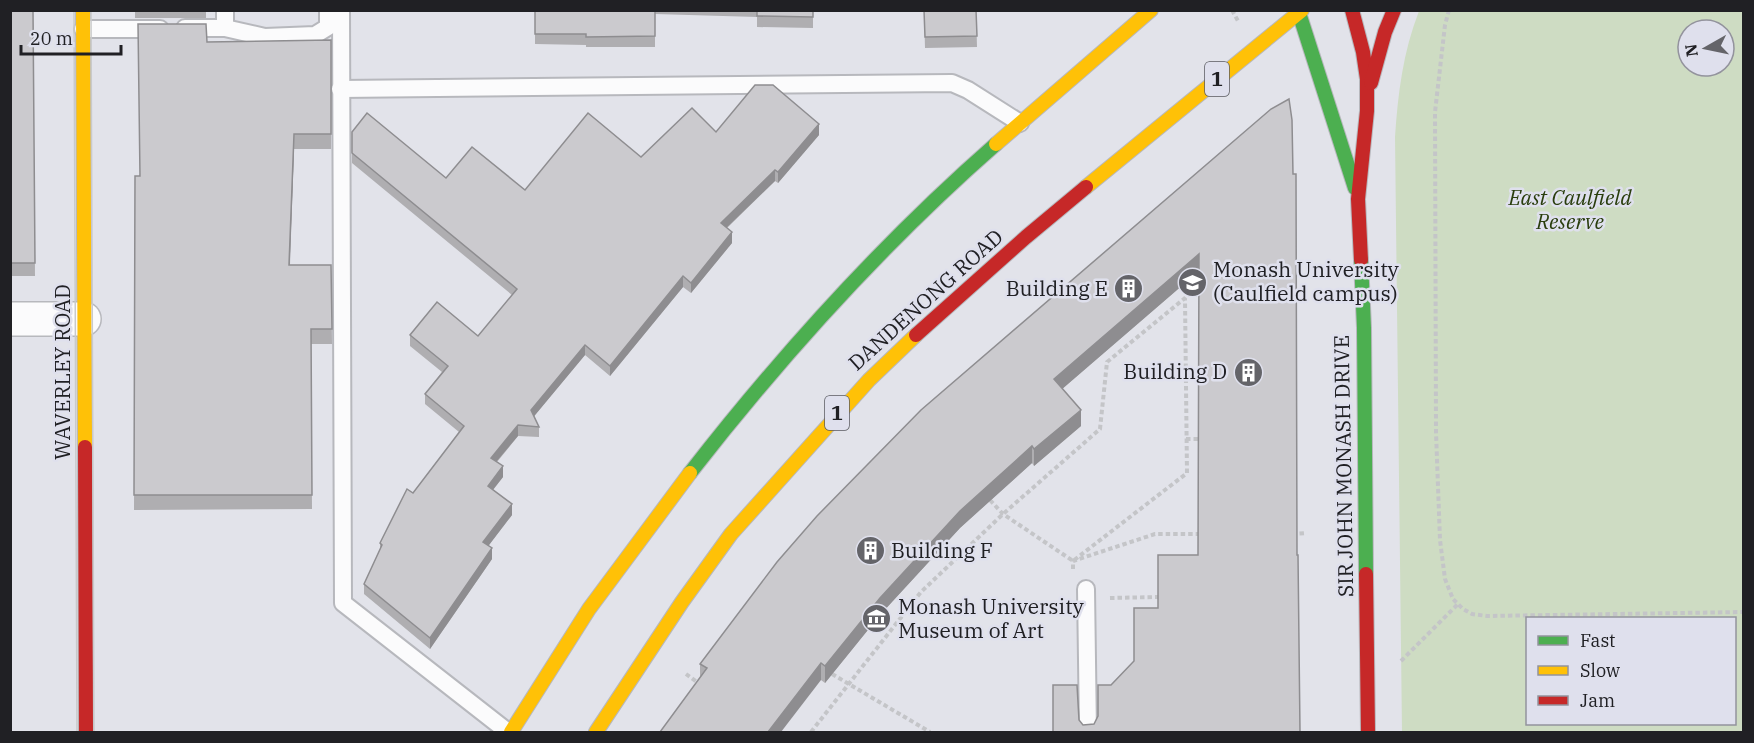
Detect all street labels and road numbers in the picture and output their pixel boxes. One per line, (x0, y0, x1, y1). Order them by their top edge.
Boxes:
road number: 1 (1205, 62, 1229, 96)
street label: DANDENONG ROAD (842, 222, 1009, 376)
street label: WAVERLEY ROAD (48, 284, 76, 460)
street label: SIR JOHN MONASH DRIVE (1327, 335, 1359, 597)
road number: 1 (825, 396, 849, 430)

